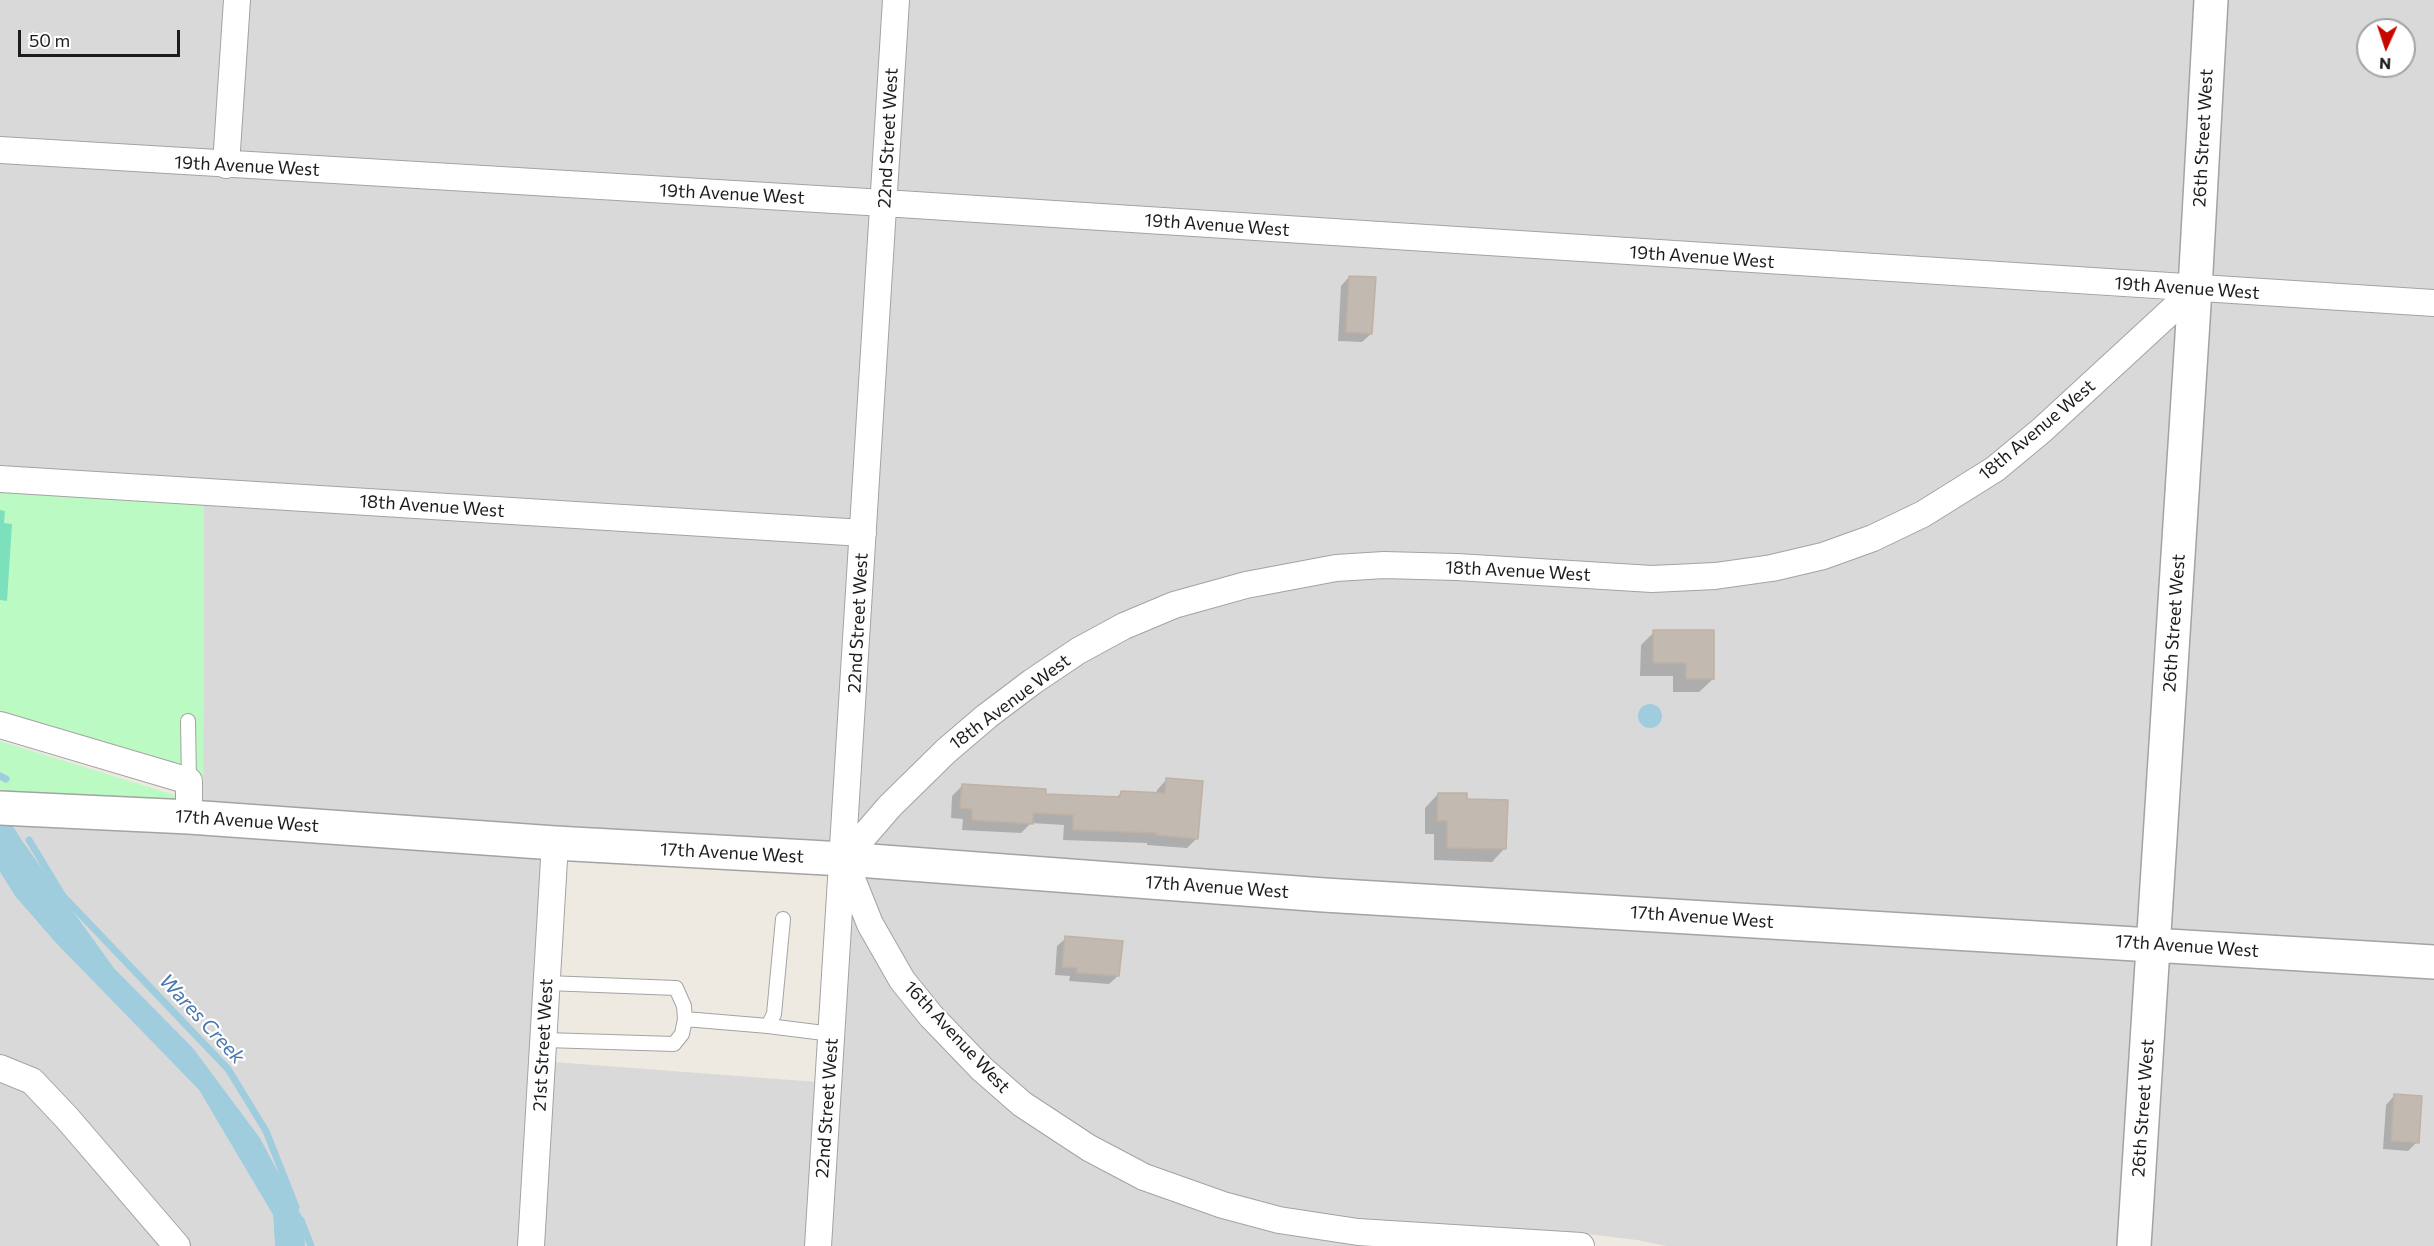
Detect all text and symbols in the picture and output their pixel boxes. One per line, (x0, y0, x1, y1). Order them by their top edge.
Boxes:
scale bar (21, 18, 183, 56)
north arrow (2356, 18, 2416, 78)
text: 50 m (29, 29, 70, 51)
text: N (2379, 55, 2392, 74)
street label: 22nd Street West (874, 67, 902, 209)
street label: 26th Street West (2189, 68, 2217, 208)
street label: 19th Avenue West (174, 151, 320, 181)
street label: 19th Avenue West (659, 179, 805, 209)
street label: 19th Avenue West (1144, 209, 1290, 241)
street label: 19th Avenue West (1629, 241, 1775, 273)
street label: 19th Avenue West (2114, 272, 2260, 304)
street label: 18th Avenue West (1974, 375, 2100, 485)
street label: 18th Avenue West (359, 490, 505, 522)
street label: 22nd Street West (844, 552, 872, 694)
street label: 26th Street West (2158, 553, 2190, 693)
street label: 18th Avenue West (1445, 556, 1591, 586)
street label: 18th Avenue West (945, 650, 1075, 754)
street label: 17th Avenue West (174, 805, 320, 837)
street label: 17th Avenue West (660, 838, 804, 868)
street label: 17th Avenue West (1144, 871, 1290, 903)
street label: 17th Avenue West (1629, 901, 1775, 933)
street label: 17th Avenue West (2114, 930, 2260, 962)
water label: Wares Creek (154, 969, 250, 1069)
street label: 16th Avenue West (900, 976, 1014, 1098)
street label: 21st Street West (529, 978, 557, 1112)
street label: 22nd Street West (811, 1037, 843, 1179)
street label: 26th Street West (2127, 1038, 2159, 1178)

